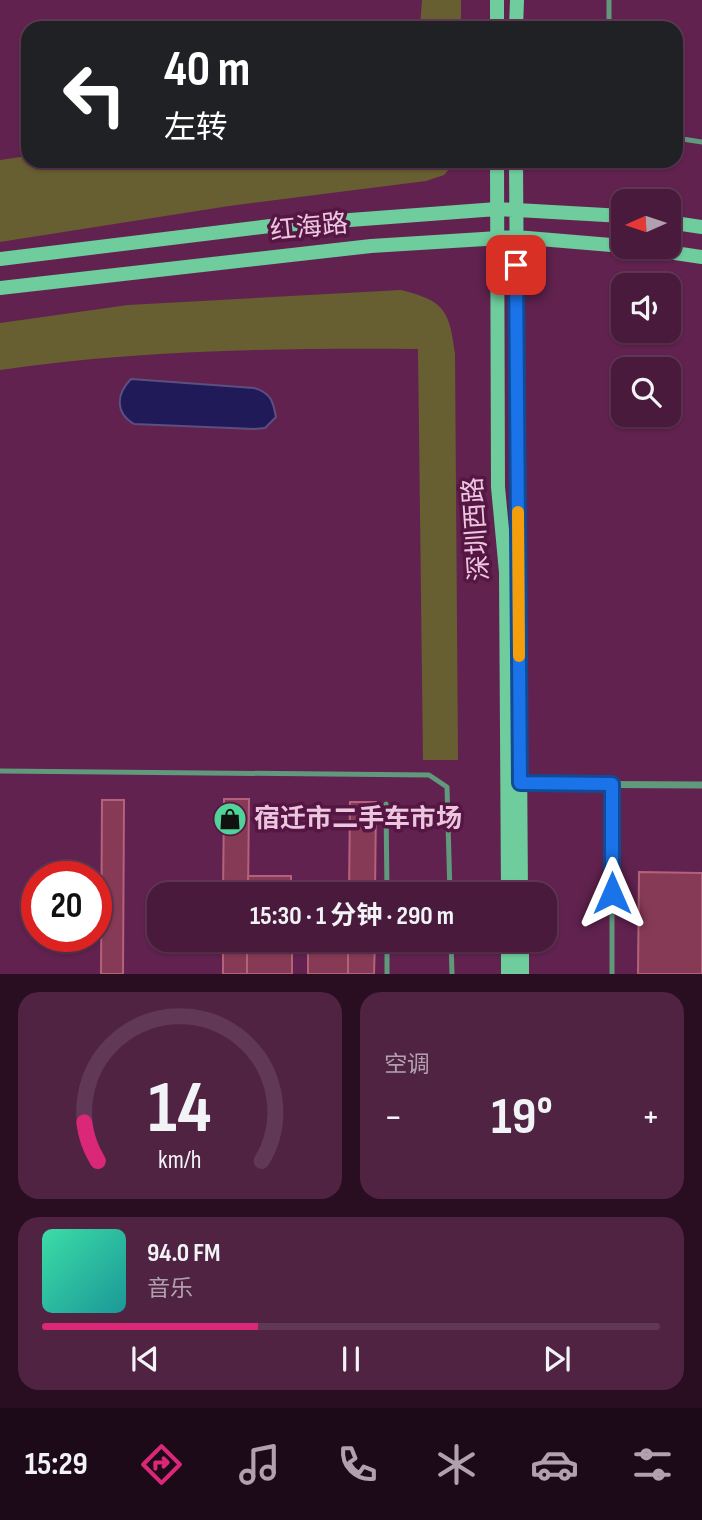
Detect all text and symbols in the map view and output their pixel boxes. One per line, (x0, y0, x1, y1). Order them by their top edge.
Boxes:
text: 40 m (164, 41, 250, 100)
icon: left (49, 49, 140, 140)
text: 左转 (164, 109, 228, 148)
north arrow (611, 189, 681, 259)
map controls (611, 189, 681, 427)
street label: 红海路 (269, 209, 349, 247)
pin (486, 235, 546, 295)
icon: arrive (497, 246, 535, 284)
button: sound (611, 273, 681, 343)
button: search (611, 357, 681, 427)
street label: 深圳西路 (458, 476, 496, 582)
shop icon: 宿迁市二手车市场 (211, 800, 249, 838)
place label: 宿迁市二手车市场 (254, 804, 462, 835)
position arrow (575, 856, 649, 930)
speed limit sign: 20 (21, 861, 112, 952)
text: 15:30 · 1 分钟 · 290 m (250, 901, 454, 932)
text: 空调 (384, 1051, 430, 1079)
text: 14 (149, 1066, 212, 1154)
text: 19° (491, 1086, 553, 1149)
text: − (384, 1095, 403, 1140)
text: + (641, 1095, 660, 1140)
text: km/h (158, 1145, 202, 1176)
text: 94.0 FM (147, 1238, 221, 1269)
text: 音乐 (147, 1275, 193, 1303)
icon: previous (126, 1340, 164, 1378)
icon: pause (332, 1340, 370, 1378)
icon: next (538, 1340, 576, 1378)
icon: directions (137, 1440, 186, 1489)
icon: music (235, 1440, 284, 1489)
icon: phone (333, 1440, 382, 1489)
icon: climate (432, 1440, 481, 1489)
icon: car (530, 1440, 579, 1489)
icon: filters (628, 1440, 677, 1489)
text: 15:29 (25, 1445, 88, 1484)

